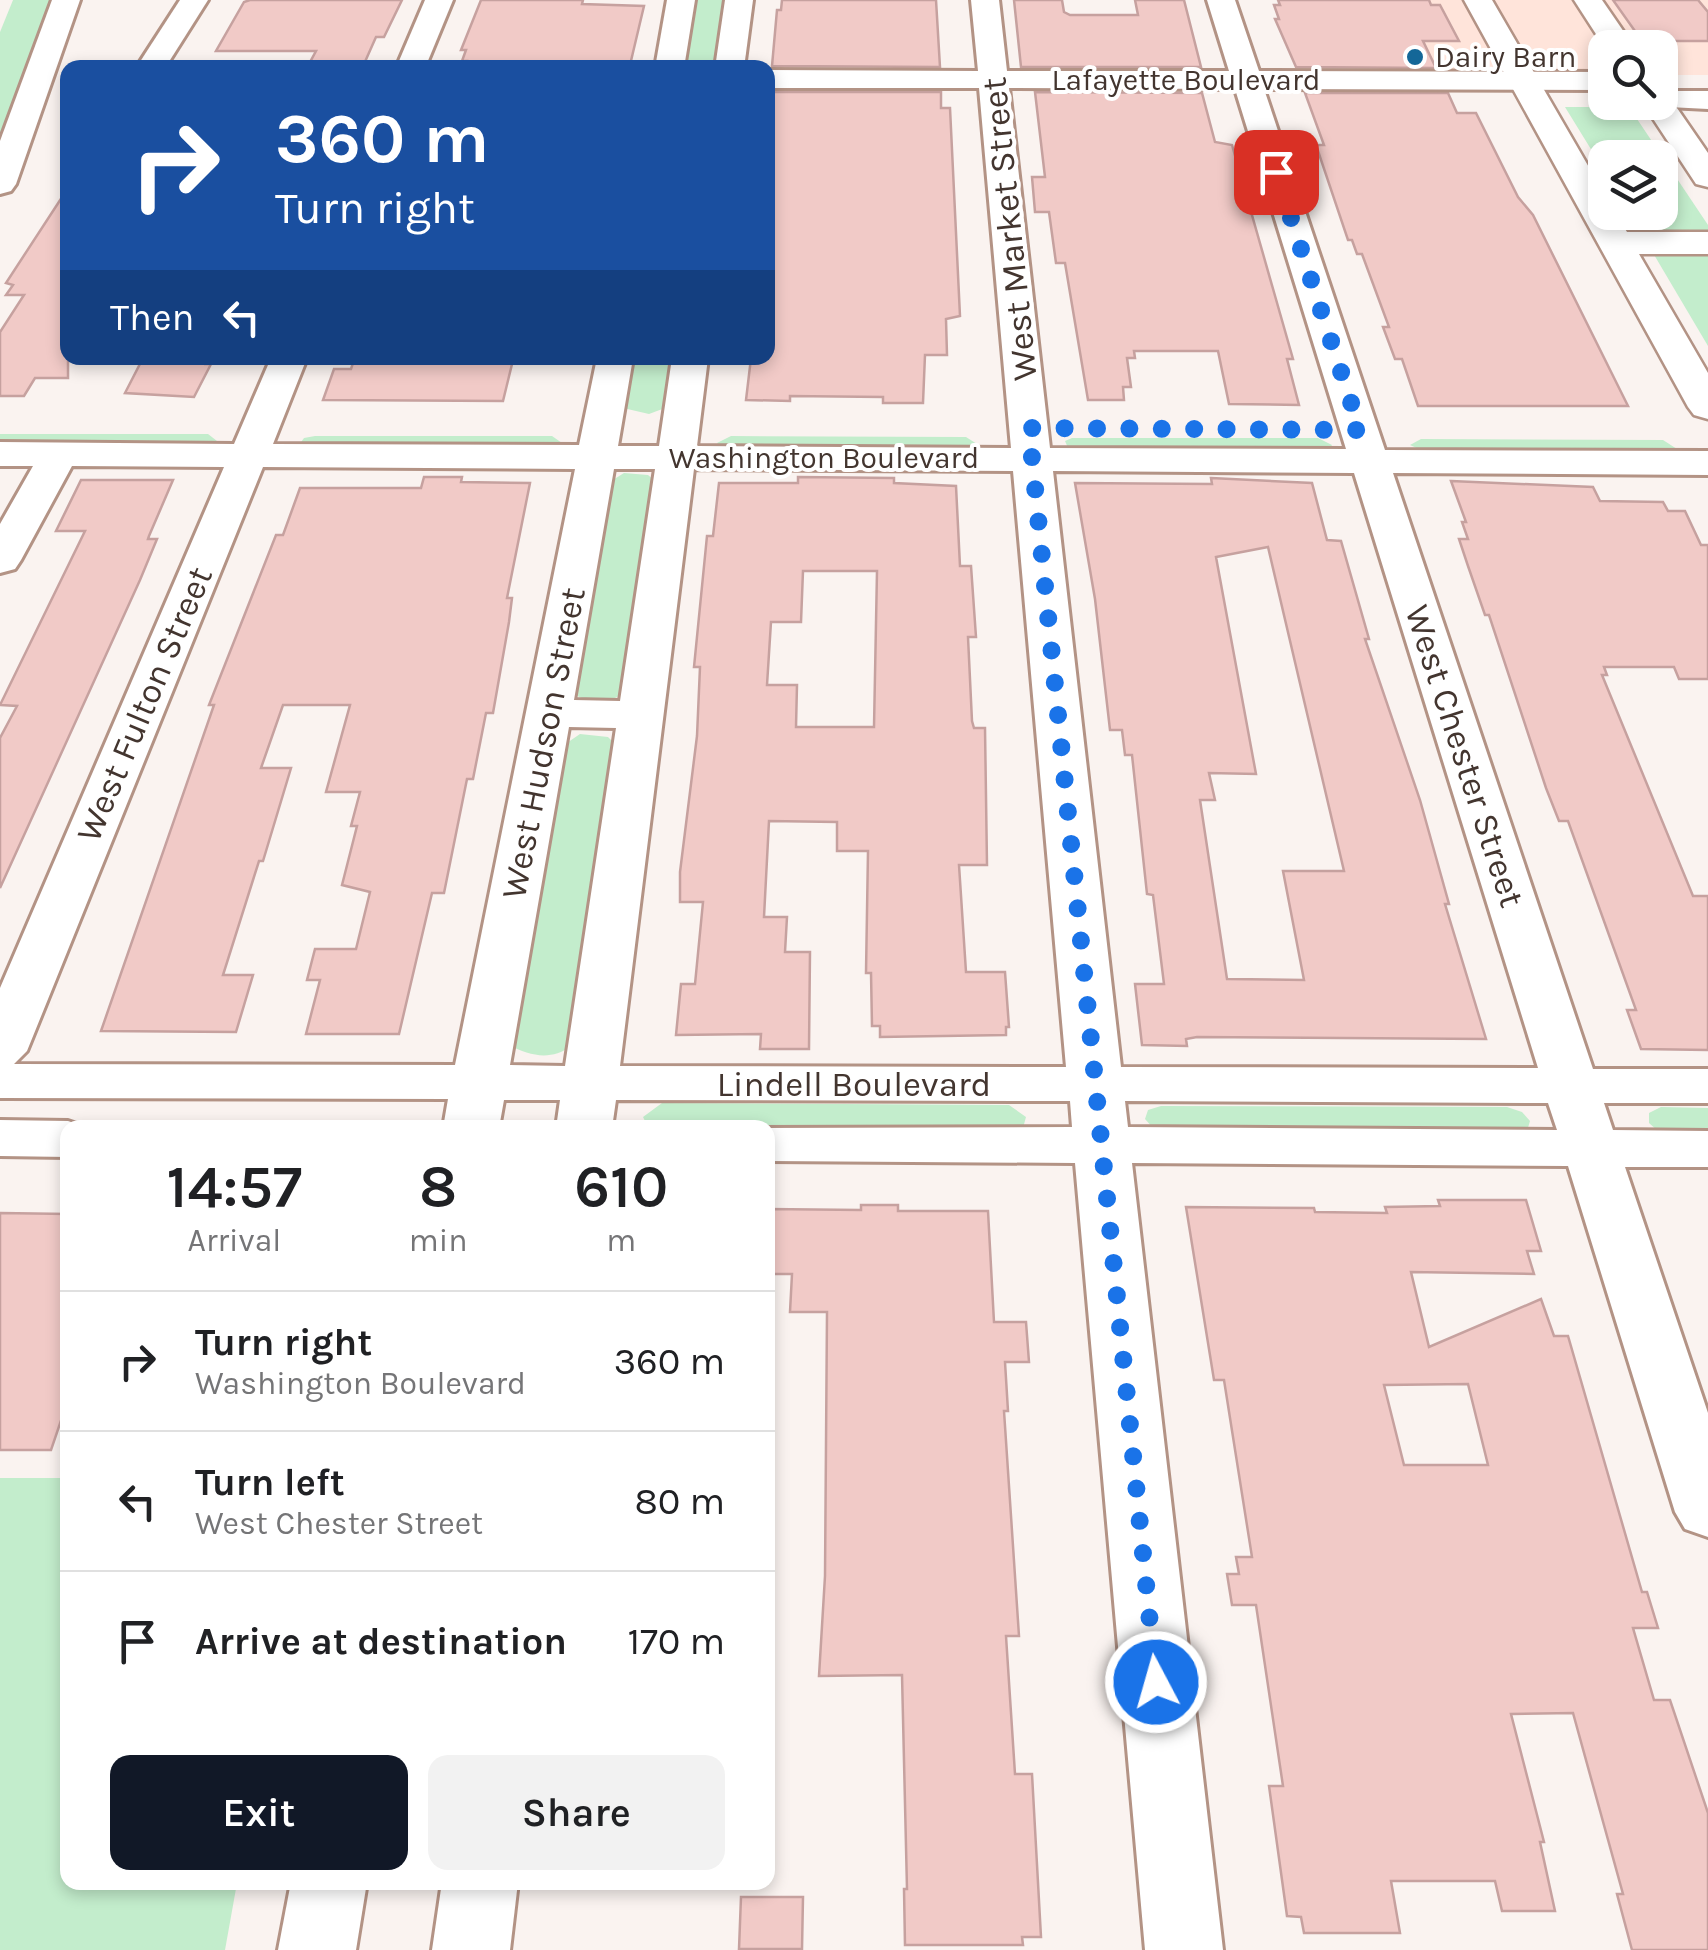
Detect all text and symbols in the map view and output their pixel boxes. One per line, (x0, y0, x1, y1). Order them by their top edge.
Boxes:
map controls (1588, 30, 1678, 230)
button: search (1588, 30, 1678, 120)
place label: Dairy Barn (1435, 39, 1576, 75)
marker: Dairy Barn (1404, 46, 1426, 68)
street label: Lafayette Boulevard (1051, 62, 1321, 98)
street label: West Market Street (973, 75, 1046, 383)
text: 360 m (275, 98, 489, 180)
icon: right (110, 100, 240, 230)
pin (1234, 130, 1319, 215)
button: layers (1588, 140, 1678, 230)
icon: arrive (1249, 145, 1304, 200)
text: Turn right (275, 182, 475, 234)
icon: left (214, 290, 269, 345)
text: Then (110, 295, 194, 340)
street label: Washington Boulevard (669, 440, 979, 476)
street label: West Fulton Street (68, 561, 221, 848)
street label: West Hudson Street (493, 584, 594, 902)
street label: West Chester Street (1396, 600, 1533, 912)
street label: Lindell Boulevard (717, 1064, 991, 1105)
text: 14:57 (167, 1152, 302, 1222)
text: 8 (419, 1152, 457, 1222)
text: 610 (574, 1152, 668, 1222)
text: Arrival (188, 1222, 281, 1259)
text: min (409, 1222, 468, 1259)
text: m (606, 1222, 636, 1259)
text: Turn right (195, 1320, 372, 1365)
icon: right (110, 1334, 165, 1389)
text: 360 m (614, 1339, 725, 1384)
text: Washington Boulevard (195, 1365, 526, 1402)
text: Turn left (195, 1460, 345, 1505)
icon: left (110, 1474, 165, 1529)
text: 80 m (635, 1479, 725, 1524)
text: West Chester Street (195, 1505, 483, 1542)
icon: arrive (110, 1614, 165, 1669)
text: Arrive at destination (195, 1619, 567, 1664)
text: 170 m (627, 1619, 725, 1664)
position arrow (1104, 1630, 1208, 1734)
button: Exit (110, 1755, 408, 1870)
button: Share (428, 1755, 725, 1870)

